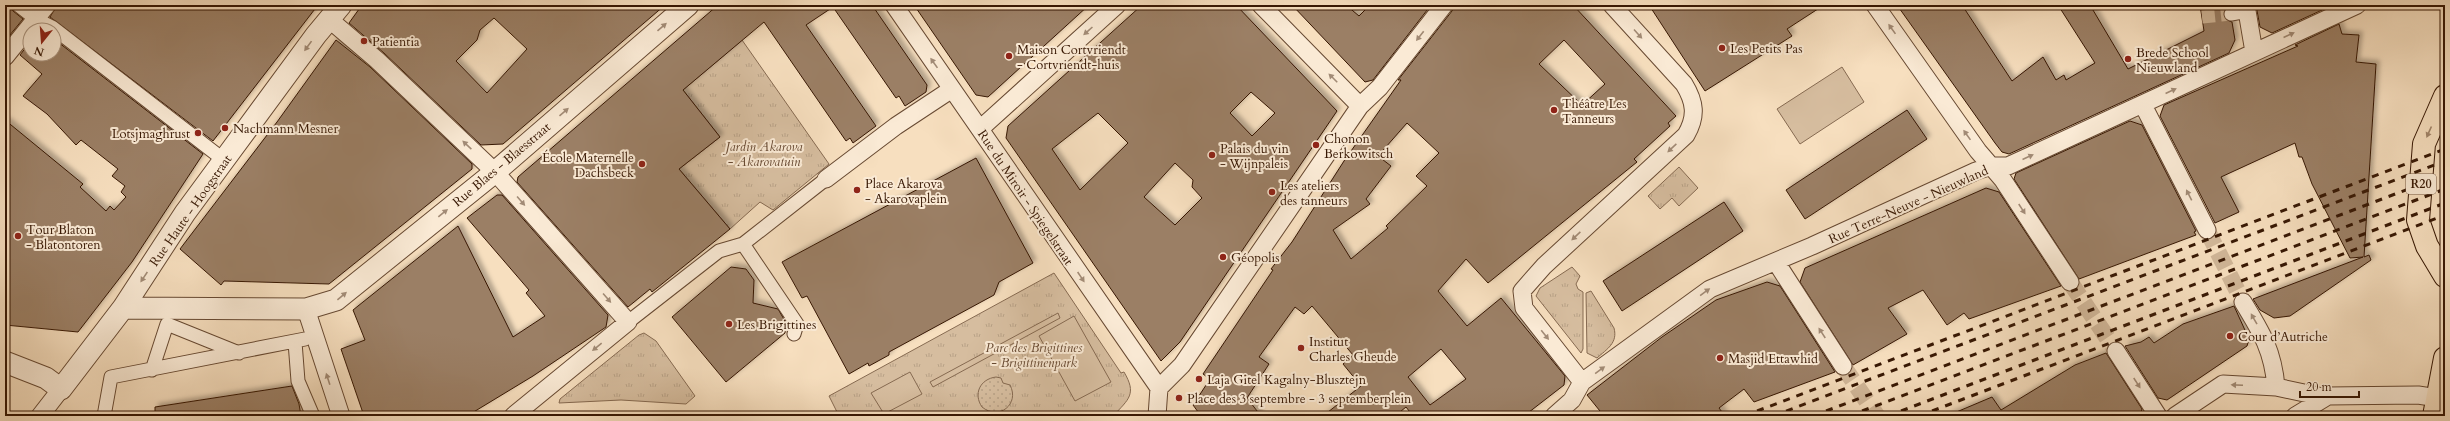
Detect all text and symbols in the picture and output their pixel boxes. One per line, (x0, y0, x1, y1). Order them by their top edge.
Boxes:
north arrow (22, 22, 62, 62)
one-way arrow (658, 23, 667, 32)
one-way arrow (1888, 24, 1896, 34)
one-way arrow (1083, 27, 1093, 36)
one-way arrow (1634, 29, 1643, 39)
one-way arrow (1416, 30, 1424, 41)
one-way arrow (2284, 32, 2295, 38)
place label: Patientia (372, 33, 420, 51)
marker: Patientia (359, 36, 369, 46)
place label: Les Petits Pas (1730, 40, 1803, 58)
one-way arrow (304, 41, 312, 52)
place label: Maison Cortvriendt - Cortvriendt-huis (1017, 41, 1126, 74)
text: N (32, 42, 46, 60)
marker: Les Petits Pas (1717, 43, 1727, 53)
place label: Brede School Nieuwland (2136, 44, 2209, 77)
marker: Maison Cortvriendt - Cortvriendt-huis (1004, 51, 1014, 61)
marker: Brede School Nieuwland (2123, 54, 2133, 64)
one-way arrow (930, 58, 938, 68)
one-way arrow (1328, 73, 1338, 83)
one-way arrow (2166, 88, 2177, 94)
place label: Théâtre Les Tanneurs (1562, 95, 1627, 128)
marker: Théâtre Les Tanneurs (1549, 105, 1559, 115)
one-way arrow (558, 107, 569, 116)
street label: Rue Blaes - Blaesstraat (449, 118, 554, 211)
place label: Nachmann Mesner (233, 120, 338, 138)
marker: Nachmann Mesner (220, 123, 230, 133)
place label: Lotsjmaghrust (112, 125, 190, 143)
street label: Rue du Miroir - Spiegelstraat (973, 126, 1077, 269)
one-way arrow (2426, 126, 2432, 138)
marker: Lotsjmaghrust (193, 128, 203, 138)
place label: Chonon Berkowitsch (1324, 130, 1393, 163)
one-way arrow (1963, 130, 1971, 141)
park label: Jardin Akarova - Akarovatuin (722, 138, 803, 171)
one-way arrow (462, 140, 472, 150)
place label: Palais du vin - Wijnpaleis (1220, 140, 1290, 173)
marker: Chonon Berkowitsch (1311, 140, 1321, 150)
one-way arrow (1667, 143, 1677, 153)
place label: École Maternelle Dachsbeck (542, 149, 634, 182)
marker: Palais du vin - Wijnpaleis (1207, 150, 1217, 160)
street label: Rue Haute - Hoogstraat (145, 151, 236, 270)
one-way arrow (2022, 154, 2033, 160)
marker: École Maternelle Dachsbeck (637, 159, 647, 169)
street label: Rue Terre-Neuve - Nieuwland (1826, 161, 1991, 248)
road number: R20 (2406, 174, 2436, 194)
place label: Place Akarova - Akarovaplein (865, 175, 948, 208)
place label: Les ateliers des tanneurs (1280, 177, 1347, 210)
marker: Place Akarova - Akarovaplein (852, 185, 862, 195)
marker: Les ateliers des tanneurs (1267, 187, 1277, 197)
one-way arrow (2186, 190, 2192, 201)
one-way arrow (516, 196, 525, 206)
one-way arrow (2018, 204, 2026, 214)
one-way arrow (437, 209, 448, 218)
place label: Tour Blaton - Blatontoren (26, 221, 101, 254)
marker: Tour Blaton - Blatontoren (13, 231, 23, 241)
one-way arrow (1572, 231, 1581, 240)
place label: Géopolis (1231, 249, 1279, 267)
marker: Géopolis (1218, 252, 1228, 262)
one-way arrow (140, 271, 147, 283)
one-way arrow (1078, 271, 1085, 283)
one-way arrow (1699, 288, 1710, 296)
one-way arrow (337, 291, 347, 300)
one-way arrow (602, 293, 611, 304)
one-way arrow (2250, 313, 2257, 325)
place label: Les Brigittines (737, 316, 816, 334)
marker: Les Brigittines (724, 319, 734, 329)
one-way arrow (1818, 328, 1826, 338)
place label: Cour d’Autriche (2238, 328, 2328, 346)
one-way arrow (1541, 330, 1550, 341)
marker: Cour d’Autriche (2225, 331, 2235, 341)
place label: Institut Charles Gheude (1309, 333, 1397, 366)
park label: Parc des Brigittines - Brigittinenpark (986, 339, 1083, 372)
one-way arrow (592, 343, 603, 352)
marker: Institut Charles Gheude (1296, 343, 1306, 353)
place label: Masjid Ettawhid (1728, 350, 1818, 368)
marker: Masjid Ettawhid (1715, 353, 1725, 363)
one-way arrow (1595, 366, 1605, 374)
place label: Laja Gitel Kagalny-Blusztejn (1207, 371, 1367, 389)
one-way arrow (325, 373, 331, 385)
scale bar (2300, 373, 2359, 399)
marker: Laja Gitel Kagalny-Blusztejn (1194, 374, 1204, 384)
one-way arrow (2134, 378, 2141, 389)
text: 20 m (2306, 379, 2333, 395)
one-way arrow (2230, 382, 2243, 388)
place label: Place des 3 septembre - 3 septemberplein (1187, 390, 1412, 408)
marker: Place des 3 septembre - 3 septemberplein (1174, 393, 1184, 403)

